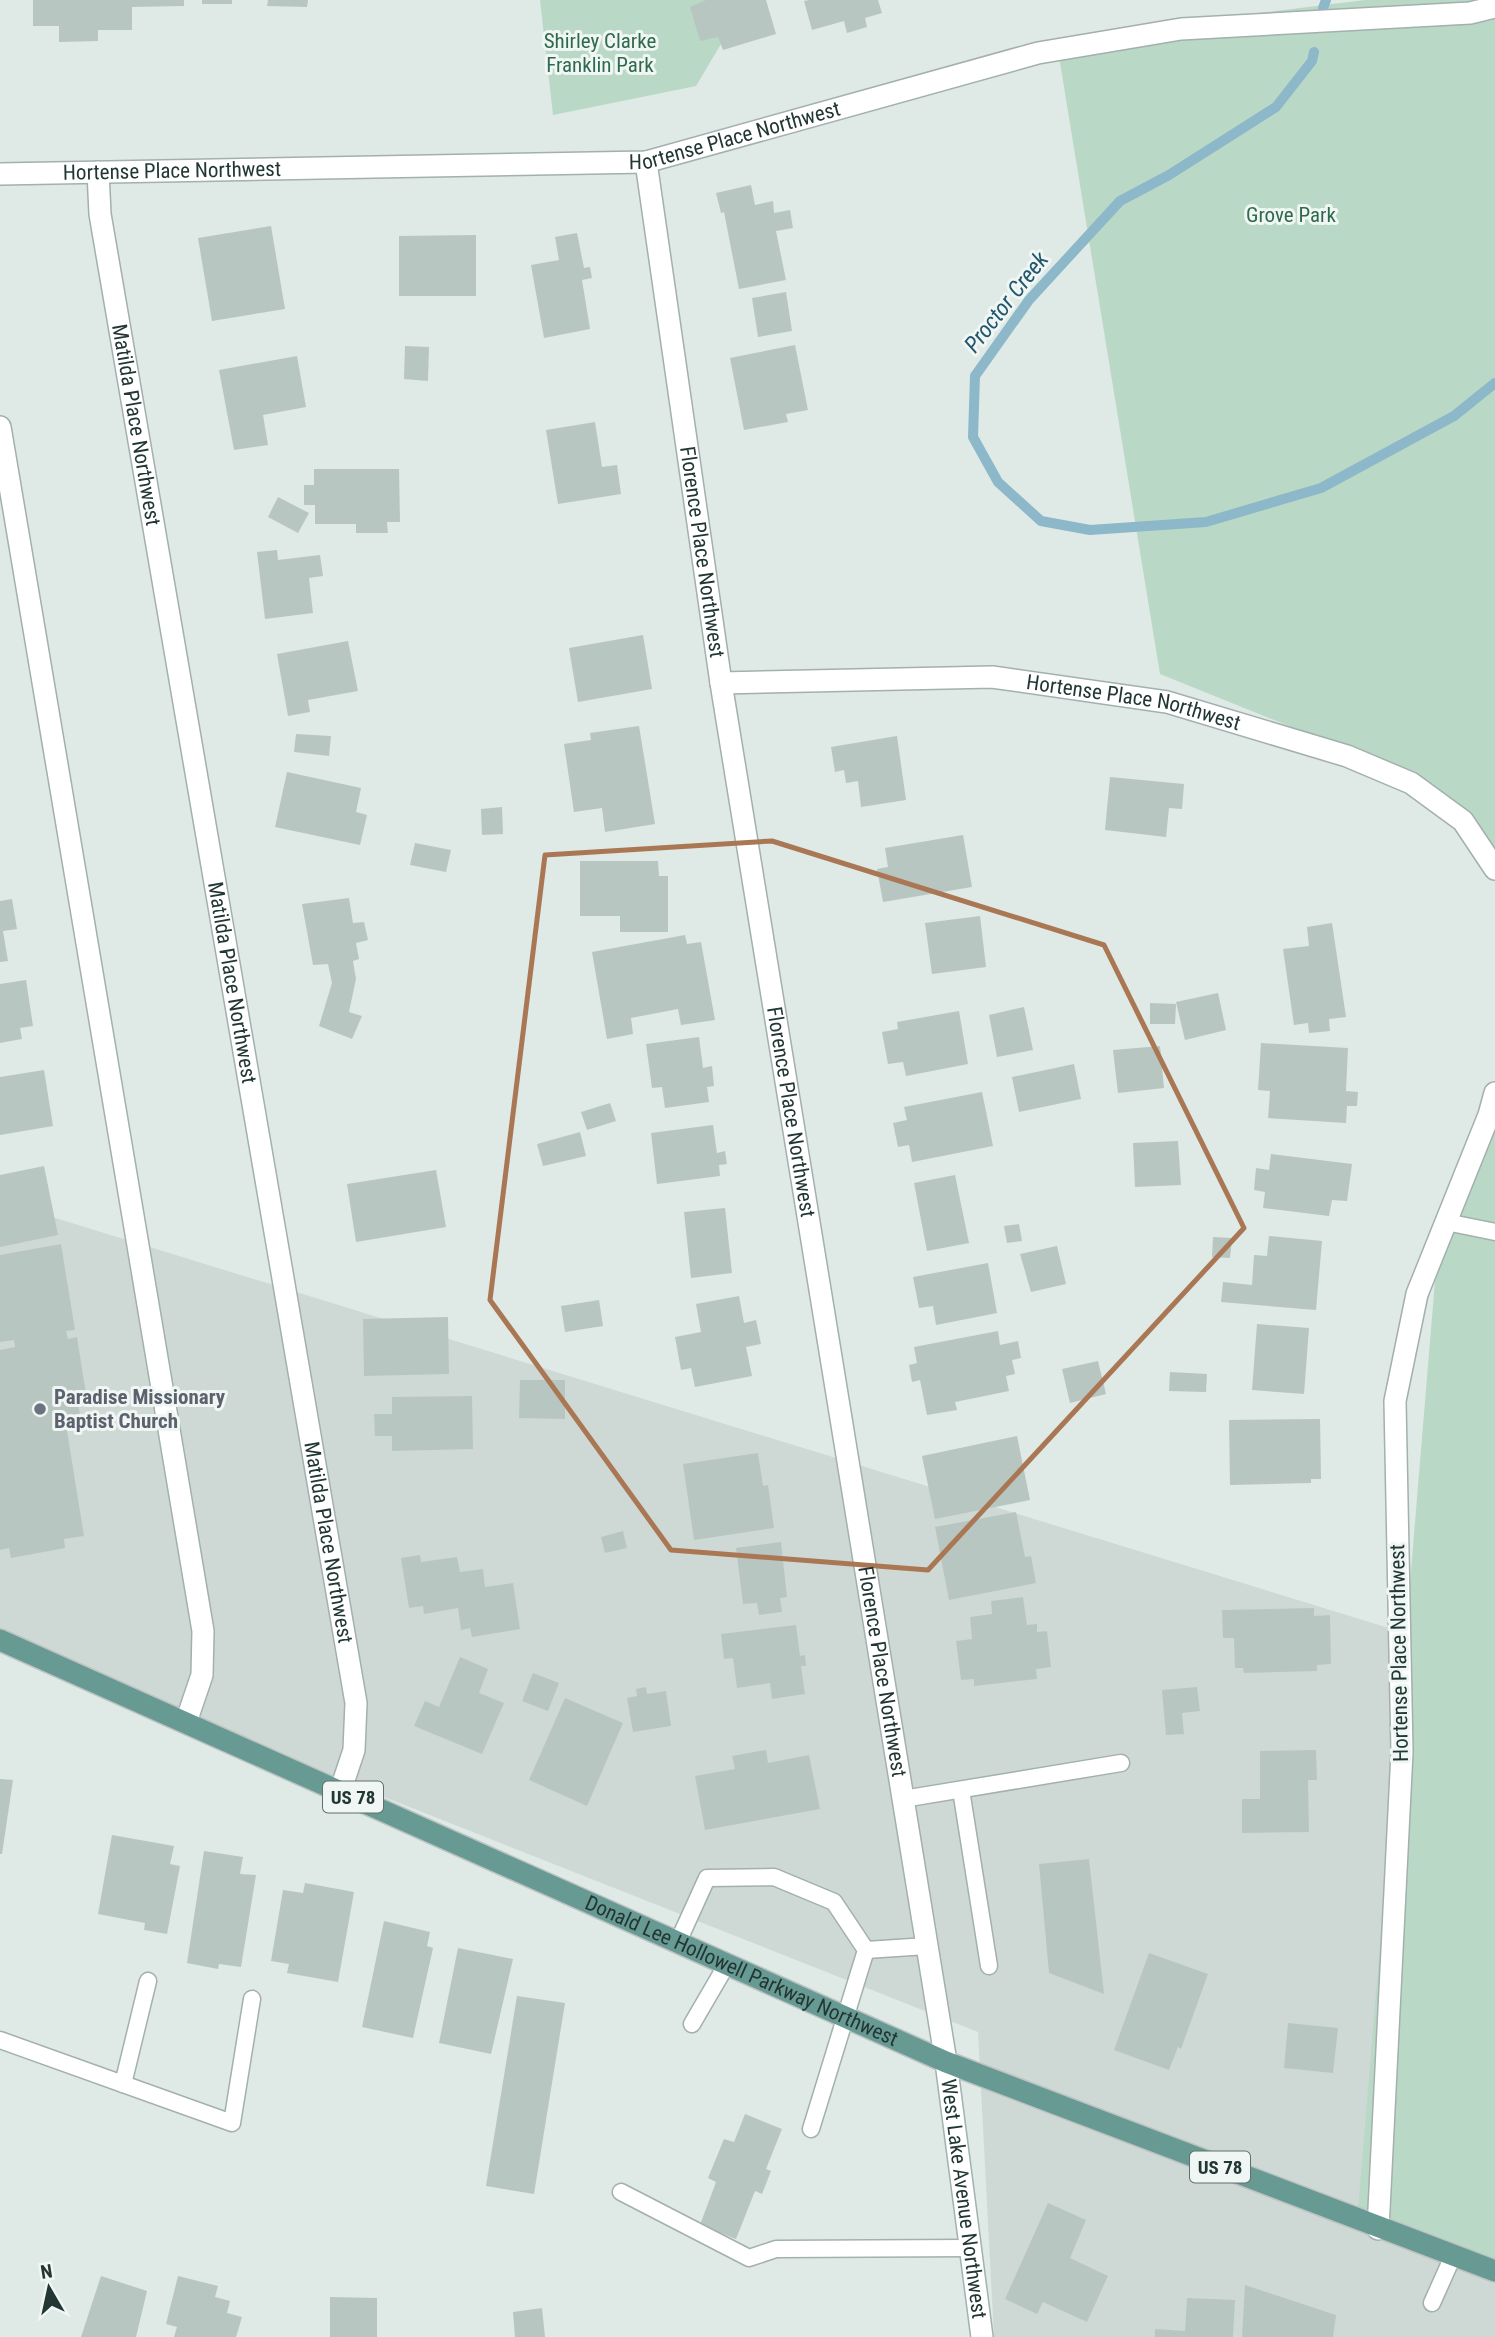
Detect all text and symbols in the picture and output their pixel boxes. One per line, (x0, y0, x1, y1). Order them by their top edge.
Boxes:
park label: Shirley Clarke Franklin Park (544, 29, 656, 77)
street label: Hortense Place Northwest (629, 97, 843, 175)
street label: Hortense Place Northwest (63, 157, 281, 185)
park label: Grove Park (1246, 203, 1337, 227)
water label: Proctor Creek (959, 246, 1055, 358)
street label: Matilda Place Northwest (107, 322, 165, 528)
street label: Florence Place Northwest (675, 445, 729, 659)
street label: Hortense Place Northwest (1025, 670, 1243, 735)
street label: Matilda Place Northwest (203, 880, 261, 1085)
street label: Florence Place Northwest (762, 1005, 820, 1219)
place label: Paradise Missionary Baptist Church (54, 1385, 226, 1433)
marker: Paradise Missionary Baptist Church (32, 1401, 48, 1417)
street label: Matilda Place Northwest (299, 1440, 358, 1645)
street label: Hortense Place Northwest (1385, 1544, 1413, 1762)
street label: Florence Place Northwest (853, 1564, 911, 1779)
road number: US 78 (323, 1782, 383, 1812)
street label: Donald Lee Hollowell Parkway Northwest (581, 1891, 902, 2051)
street label: West Lake Avenue Northwest (936, 2077, 991, 2320)
road number: US 78 (1190, 2152, 1250, 2182)
north arrow (14, 2253, 84, 2323)
text: N (39, 2259, 54, 2284)

